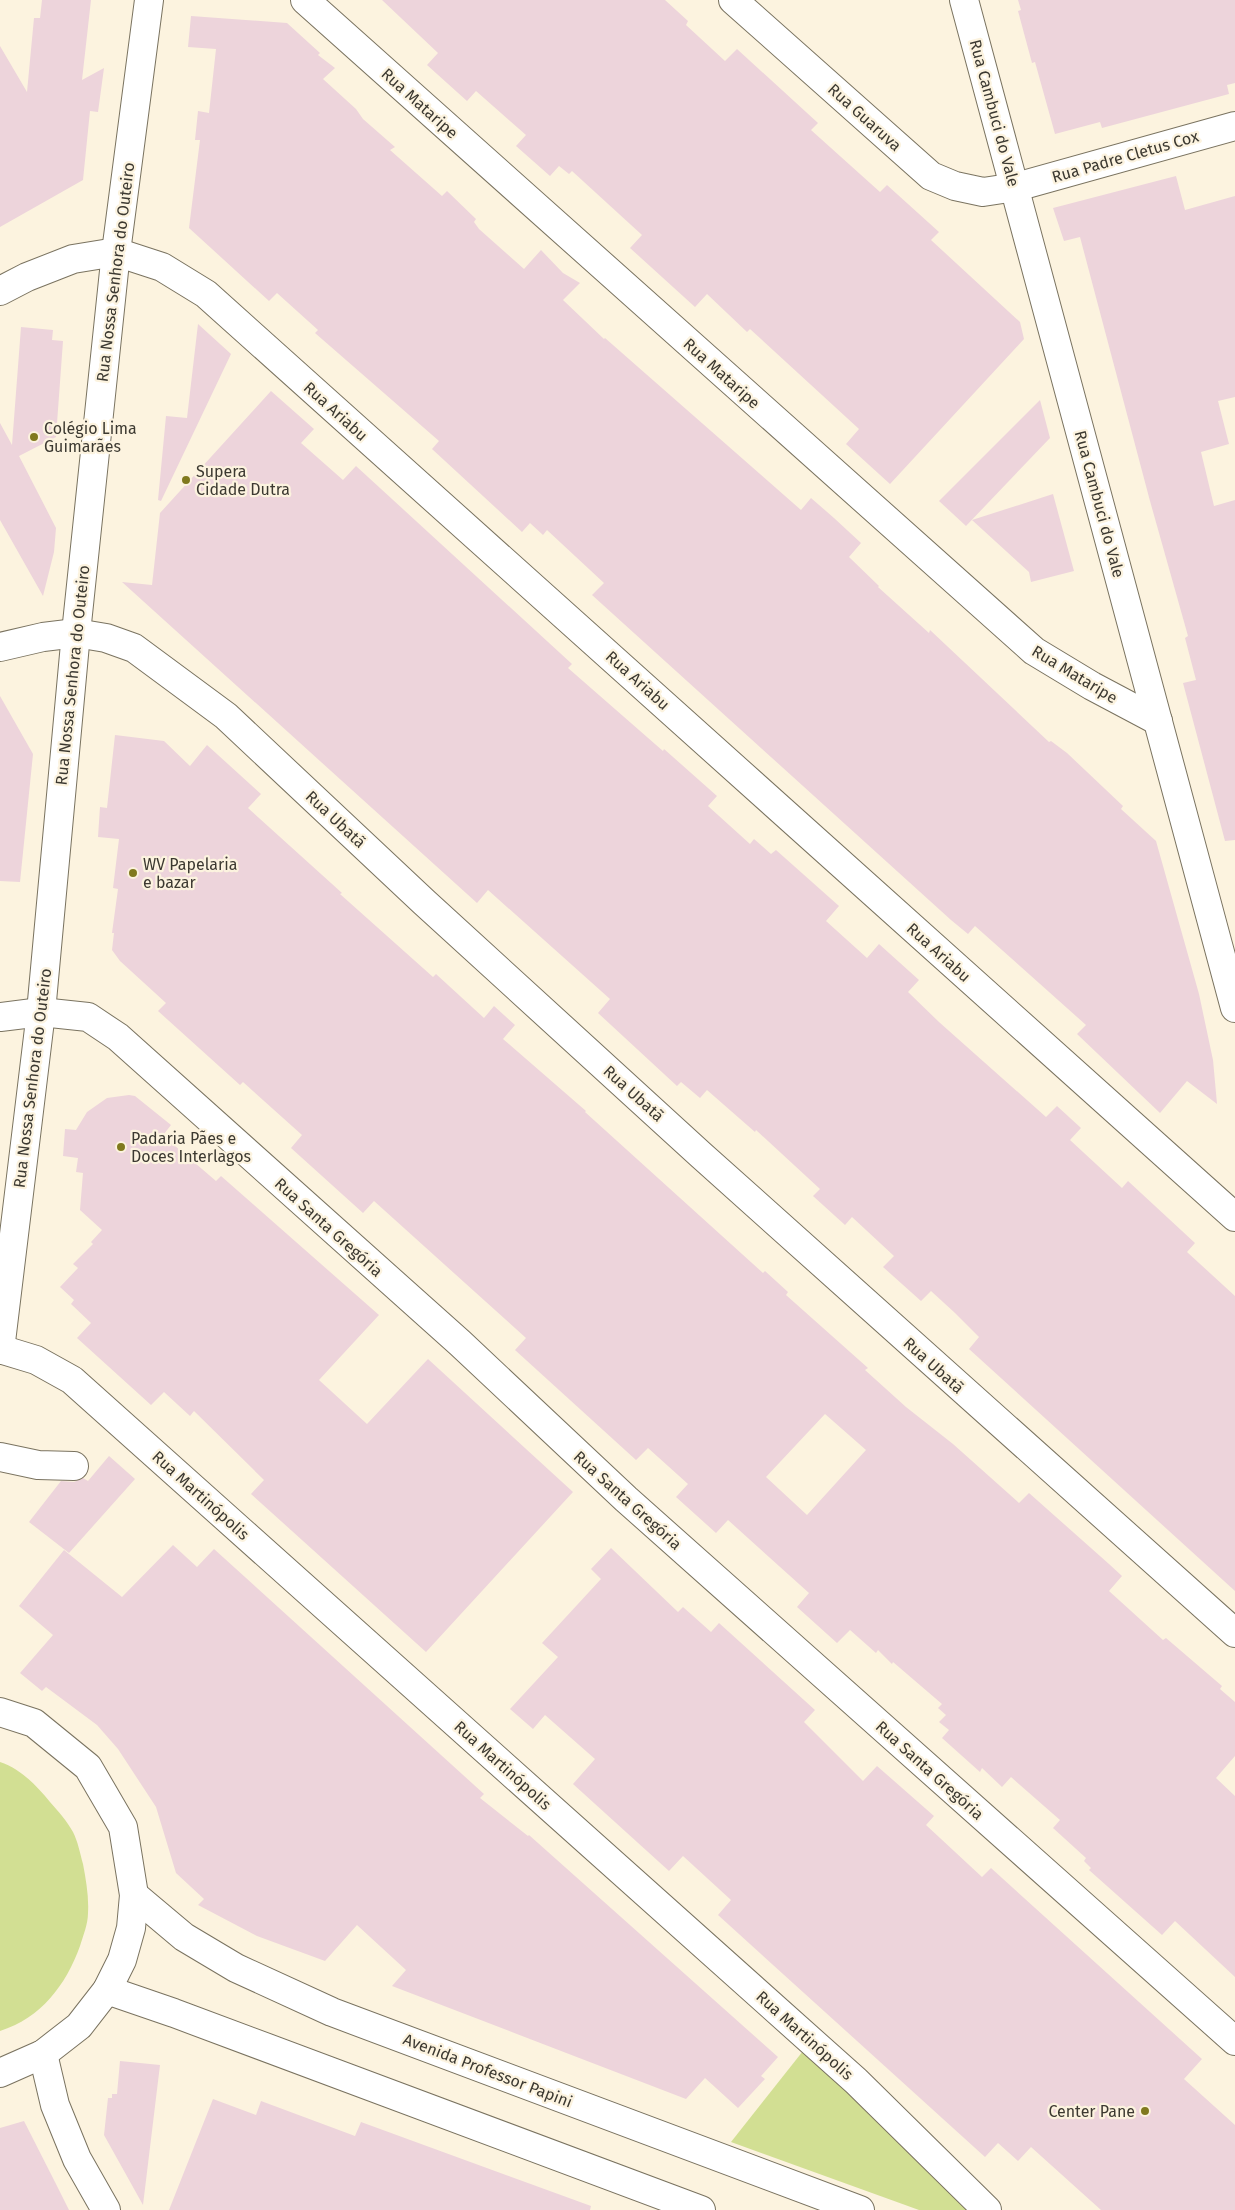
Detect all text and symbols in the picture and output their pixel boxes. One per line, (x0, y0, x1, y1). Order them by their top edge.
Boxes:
street label: Rua Cambuci do Vale (966, 37, 1023, 189)
street label: Rua Mataripe (377, 64, 462, 143)
street label: Rua Guaruva (824, 80, 905, 155)
street label: Rua Padre Cletus Cox (1050, 126, 1201, 187)
street label: Rua Nossa Senhora do Outeiro (93, 161, 138, 383)
street label: Rua Mataripe (679, 334, 764, 413)
street label: Rua Ariabu (300, 378, 371, 445)
place label: Colégio Lima Guimarães (44, 419, 137, 456)
street label: Rua Cambuci do Vale (1071, 428, 1128, 580)
marker: Colégio Lima Guimarães (28, 431, 40, 443)
place label: Supera Cidade Dutra (196, 462, 290, 499)
marker: Supera Cidade Dutra (180, 474, 192, 486)
street label: Rua Nossa Senhora do Outeiro (51, 564, 94, 786)
street label: Rua Mataripe (1029, 641, 1121, 707)
street label: Rua Ariabu (602, 647, 673, 714)
street label: Rua Ubatã (302, 787, 370, 852)
place label: WV Papelaria e bazar (143, 855, 237, 892)
marker: WV Papelaria e bazar (127, 867, 139, 879)
street label: Rua Ariabu (903, 919, 974, 986)
street label: Rua Nossa Senhora do Outeiro (10, 967, 55, 1189)
street label: Rua Ubatã (599, 1061, 668, 1126)
place label: Padaria Pães e Doces Interlagos (131, 1129, 251, 1166)
marker: Padaria Pães e Doces Interlagos (115, 1141, 127, 1153)
street label: Rua Santa Gregória (271, 1174, 387, 1281)
street label: Rua Ubatã (899, 1333, 968, 1398)
street label: Rua Martinópolis (148, 1447, 253, 1544)
street label: Rua Santa Gregória (570, 1447, 686, 1554)
street label: Rua Martinópolis (450, 1717, 555, 1814)
street label: Rua Santa Gregória (872, 1717, 988, 1824)
street label: Rua Martinópolis (752, 1987, 857, 2084)
street label: Avenida Professor Papini (401, 2029, 575, 2112)
place label: Center Pane (1048, 2102, 1135, 2121)
marker: Center Pane (1139, 2105, 1151, 2117)

